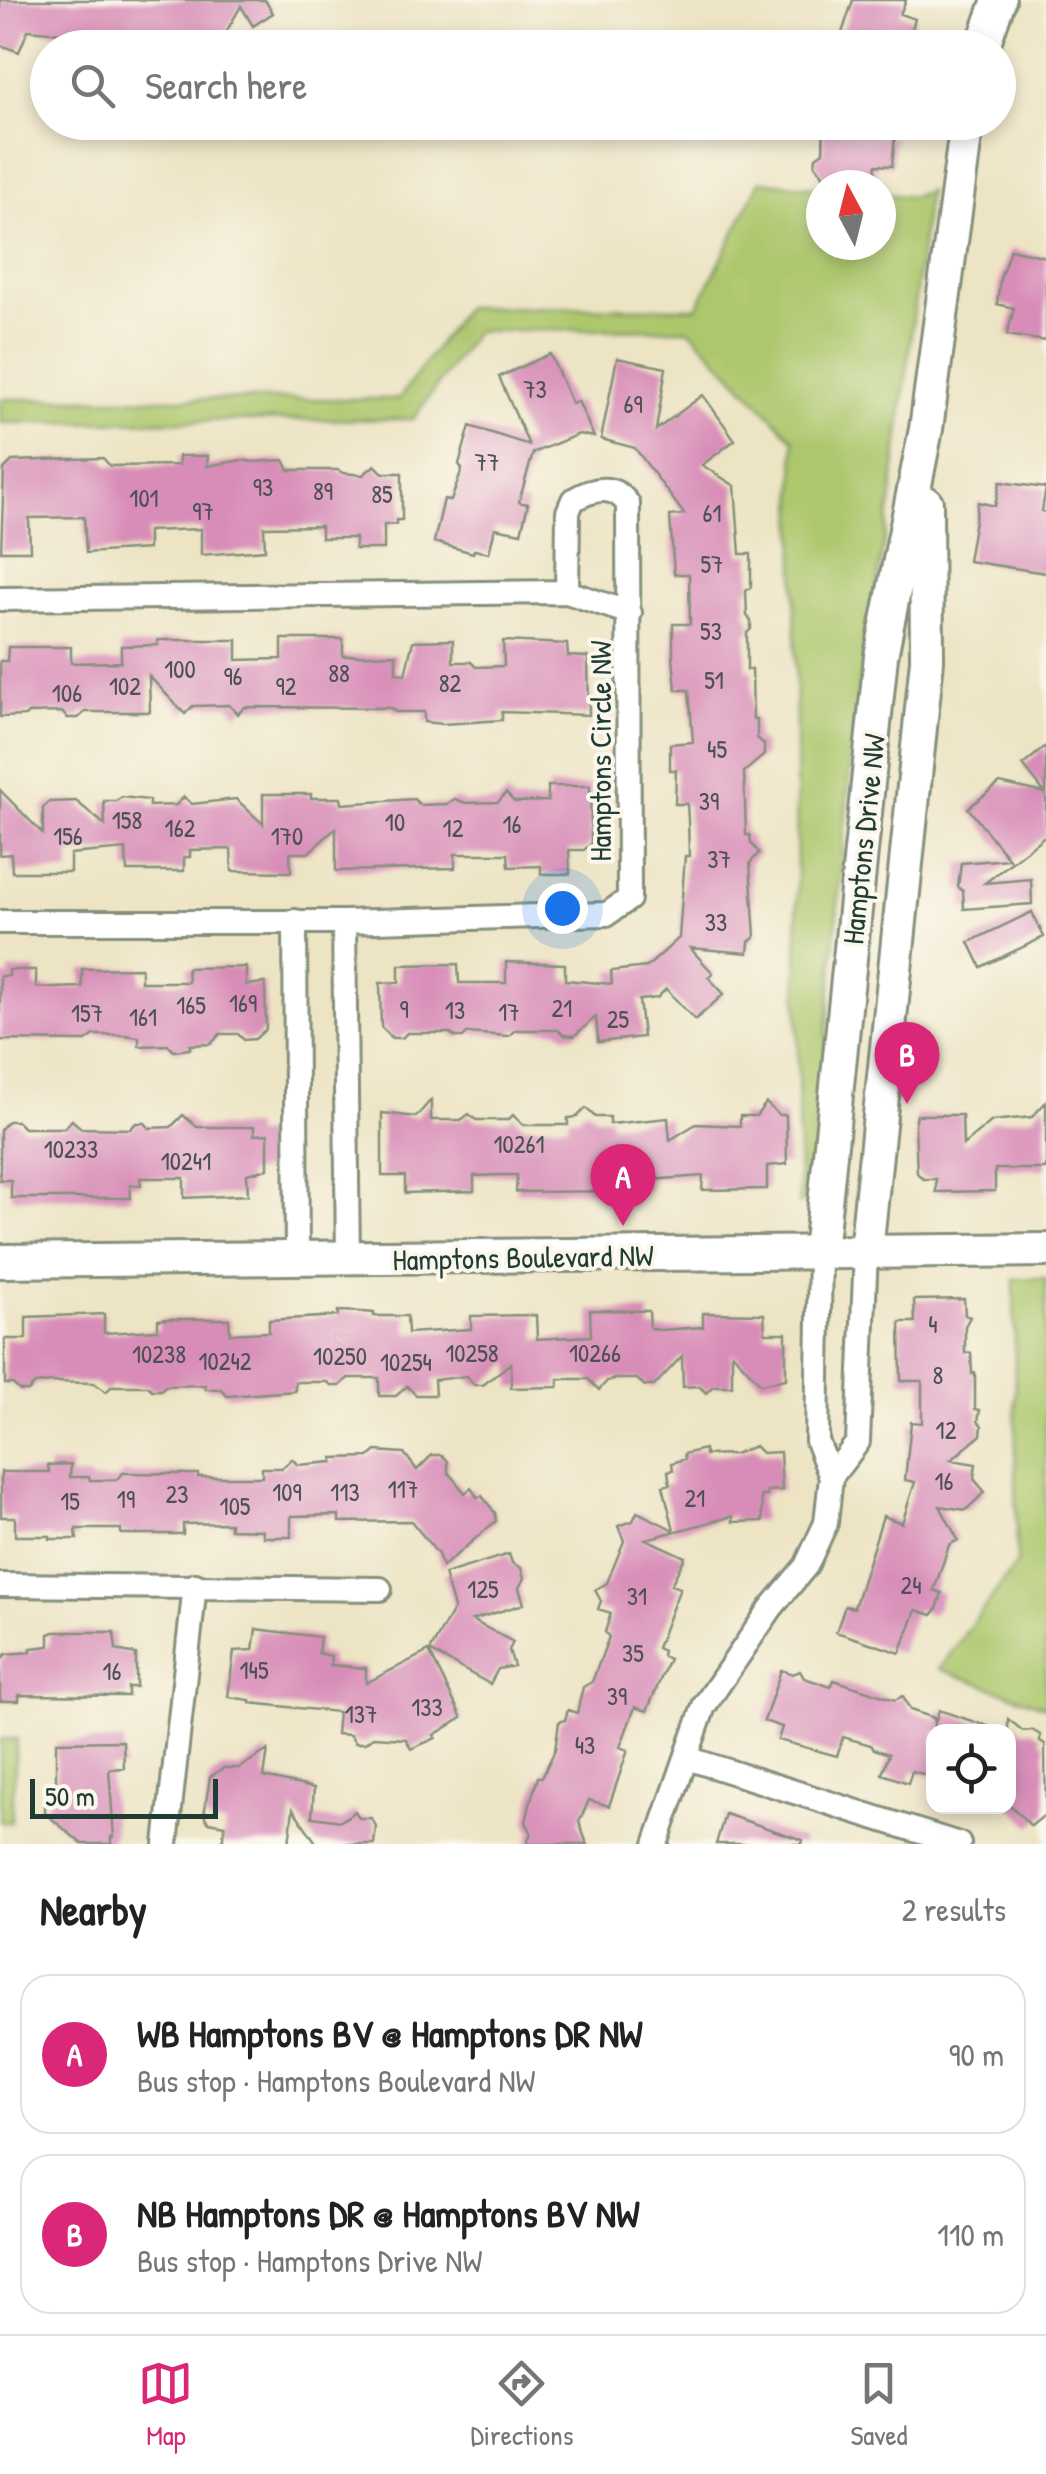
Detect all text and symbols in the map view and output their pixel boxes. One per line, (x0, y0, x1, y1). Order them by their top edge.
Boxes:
search box (30, 30, 1016, 140)
icon: search (65, 58, 120, 113)
text: Search here (145, 59, 307, 111)
north arrow (806, 170, 896, 260)
house number: 73 (523, 372, 547, 406)
house number: 69 (623, 387, 643, 421)
house number: 77 (475, 445, 499, 479)
house number: 93 (253, 470, 273, 504)
house number: 89 (313, 474, 333, 508)
house number: 85 (371, 477, 393, 511)
house number: 101 (129, 481, 159, 515)
house number: 97 (192, 494, 214, 528)
house number: 61 (702, 496, 722, 530)
house number: 57 (701, 547, 723, 581)
house number: 53 (700, 614, 722, 648)
street label: Hamptons Circle NW (580, 640, 620, 862)
house number: 100 (164, 652, 196, 686)
house number: 88 (328, 656, 350, 690)
house number: 96 (223, 659, 243, 693)
house number: 51 (704, 663, 724, 697)
house number: 82 (439, 666, 462, 700)
house number: 102 (109, 669, 141, 703)
house number: 92 (276, 669, 297, 703)
house number: 106 (52, 676, 82, 710)
street label: Hamptons Drive NW (832, 731, 894, 946)
house number: 45 (707, 732, 727, 766)
house number: 39 (699, 784, 719, 818)
house number: 158 (112, 803, 142, 837)
house number: 10 (385, 805, 405, 839)
house number: 16 (502, 807, 522, 841)
house number: 162 (165, 811, 196, 845)
house number: 12 (443, 811, 464, 845)
house number: 156 (53, 819, 83, 853)
house number: 170 (271, 819, 303, 853)
house number: 37 (707, 842, 731, 876)
your location (537, 883, 588, 934)
house number: 33 (705, 905, 727, 939)
house number: 169 (229, 986, 257, 1020)
house number: 165 (176, 988, 206, 1022)
house number: 21 (552, 991, 572, 1025)
house number: 9 (399, 992, 409, 1026)
house number: 13 (445, 993, 465, 1027)
house number: 17 (498, 995, 520, 1029)
house number: 157 (71, 996, 103, 1030)
house number: 161 (129, 1000, 157, 1034)
house number: 25 (607, 1002, 630, 1036)
pin: B (874, 1022, 940, 1104)
house number: 10261 (493, 1127, 545, 1161)
house number: 10233 (44, 1132, 98, 1166)
house number: 10241 (161, 1144, 211, 1178)
pin: A (590, 1144, 656, 1226)
street label: Hamptons Boulevard NW (392, 1235, 654, 1279)
house number: 4 (928, 1307, 938, 1341)
house number: 10258 (445, 1336, 499, 1370)
house number: 10266 (569, 1336, 621, 1370)
house number: 10238 (132, 1337, 186, 1371)
house number: 10250 (313, 1339, 367, 1373)
house number: 10242 (198, 1344, 252, 1378)
house number: 10254 (380, 1345, 432, 1379)
house number: 8 (933, 1358, 943, 1392)
house number: 12 (936, 1413, 957, 1447)
house number: 16 (934, 1464, 954, 1498)
house number: 117 (388, 1472, 418, 1506)
house number: 109 (272, 1475, 302, 1509)
house number: 113 (330, 1475, 360, 1509)
house number: 23 (166, 1477, 188, 1511)
house number: 21 (685, 1481, 705, 1515)
house number: 19 (117, 1482, 135, 1516)
house number: 15 (60, 1484, 80, 1518)
house number: 105 (220, 1489, 251, 1523)
house number: 24 (900, 1568, 922, 1602)
house number: 125 (467, 1572, 499, 1606)
house number: 31 (627, 1579, 647, 1613)
house number: 35 (622, 1636, 644, 1670)
house number: 145 (239, 1653, 269, 1687)
house number: 16 (102, 1654, 122, 1688)
house number: 39 (607, 1679, 627, 1713)
house number: 133 (411, 1690, 443, 1724)
house number: 137 (345, 1697, 377, 1731)
map controls (926, 1724, 1016, 1814)
button: locate (926, 1724, 1016, 1814)
house number: 43 (575, 1728, 595, 1762)
scale bar (30, 1774, 218, 1818)
text: 50 m (45, 1777, 95, 1815)
text: Nearby (40, 1881, 147, 1938)
text: 2 results (902, 1888, 1006, 1931)
text: WB Hamptons BV @ Hamptons DR NW (137, 2007, 643, 2059)
text: A (67, 2033, 82, 2076)
text: 90 m (949, 2033, 1004, 2076)
text: Bus stop · Hamptons Boulevard NW (137, 2059, 535, 2102)
text: NB Hamptons DR @ Hamptons BV NW (137, 2187, 639, 2239)
text: B (66, 2213, 83, 2256)
text: 110 m (937, 2213, 1004, 2256)
text: Bus stop · Hamptons Drive NW (137, 2239, 482, 2282)
tab: Map (138, 2356, 193, 2454)
tab: Directions (470, 2356, 573, 2454)
tab: Saved (850, 2356, 908, 2454)

